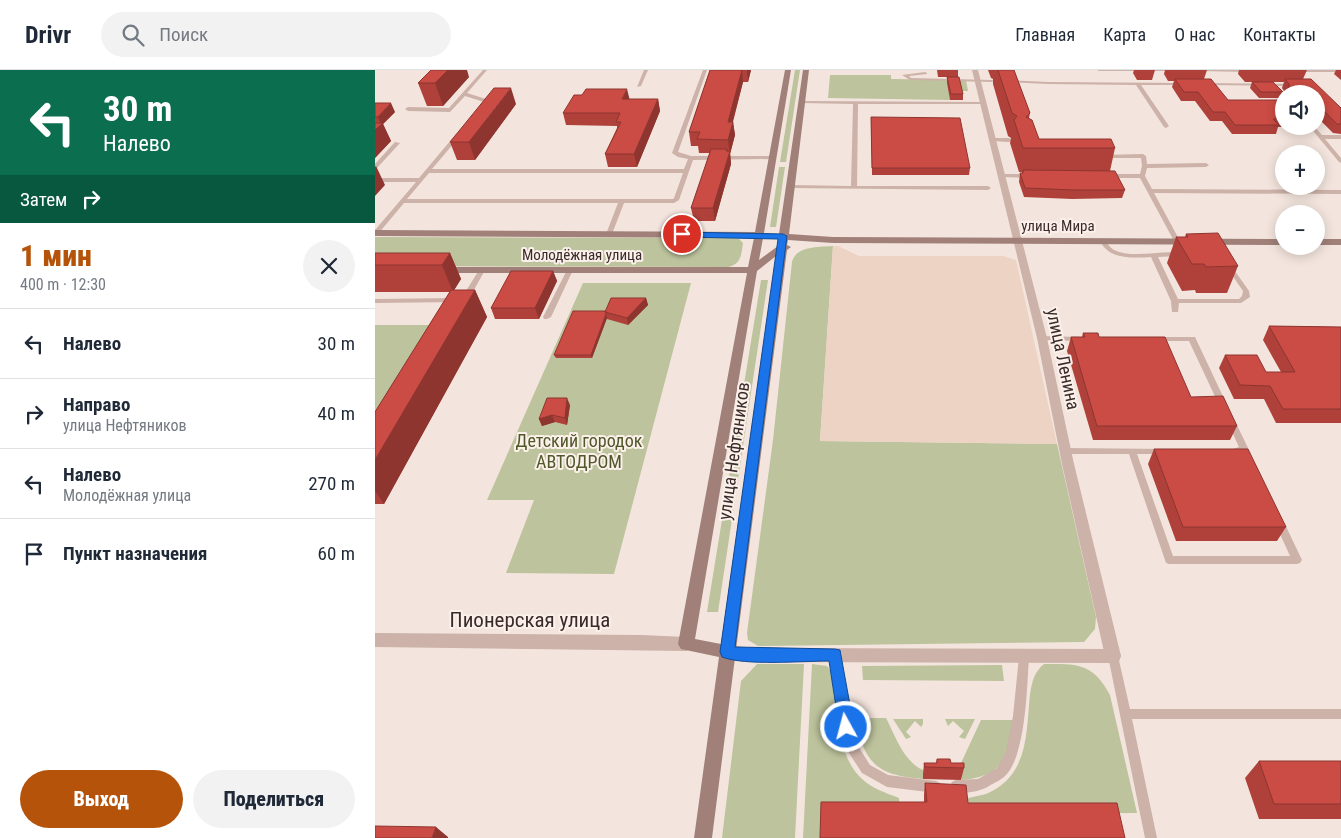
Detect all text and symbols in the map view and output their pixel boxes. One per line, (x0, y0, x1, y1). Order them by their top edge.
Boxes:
search box (101, 12, 451, 57)
text: Drivr (25, 21, 71, 49)
icon: search (119, 21, 147, 49)
text: Поиск (159, 23, 208, 46)
text: Главная (1015, 24, 1075, 45)
text: Карта (1103, 24, 1146, 45)
text: О нас (1174, 24, 1215, 45)
text: Контакты (1243, 24, 1316, 45)
map controls (1275, 85, 1325, 255)
button: sound (1275, 85, 1325, 135)
text: 30 m (103, 89, 172, 130)
icon: left (20, 90, 85, 155)
text: Налево (103, 131, 171, 156)
button: + (1275, 145, 1325, 195)
icon: right (77, 185, 105, 213)
text: Затем (20, 188, 67, 211)
button: − (1275, 205, 1325, 255)
pin (661, 213, 703, 255)
street label: улица Мира (1021, 217, 1095, 235)
icon: arrive (668, 220, 696, 248)
text: 1 мин (20, 238, 92, 273)
button: close (303, 240, 355, 292)
street label: Молодёжная улица (522, 246, 642, 264)
text: 400 m · 12:30 (20, 275, 106, 294)
street label: улица Ленина (1042, 306, 1084, 412)
icon: left (20, 330, 48, 358)
text: Налево (63, 332, 121, 355)
text: 30 m (318, 332, 355, 355)
street label: улица Нефтяников (713, 381, 754, 521)
text: Направо (63, 393, 130, 416)
icon: right (20, 400, 48, 428)
text: 40 m (318, 402, 355, 425)
text: улица Нефтяников (63, 416, 187, 435)
park label: Детский городок АВТОДРОМ (516, 430, 643, 472)
text: Налево (63, 463, 121, 486)
icon: left (20, 470, 48, 498)
text: 270 m (308, 472, 355, 495)
text: Молодёжная улица (63, 486, 191, 505)
icon: arrive (20, 540, 48, 568)
text: Пункт назначения (63, 542, 207, 565)
text: 60 m (318, 542, 355, 565)
street label: Пионерская улица (450, 608, 610, 632)
position arrow (819, 700, 871, 752)
button: Выход (20, 770, 183, 828)
button: Поделиться (193, 770, 355, 828)

